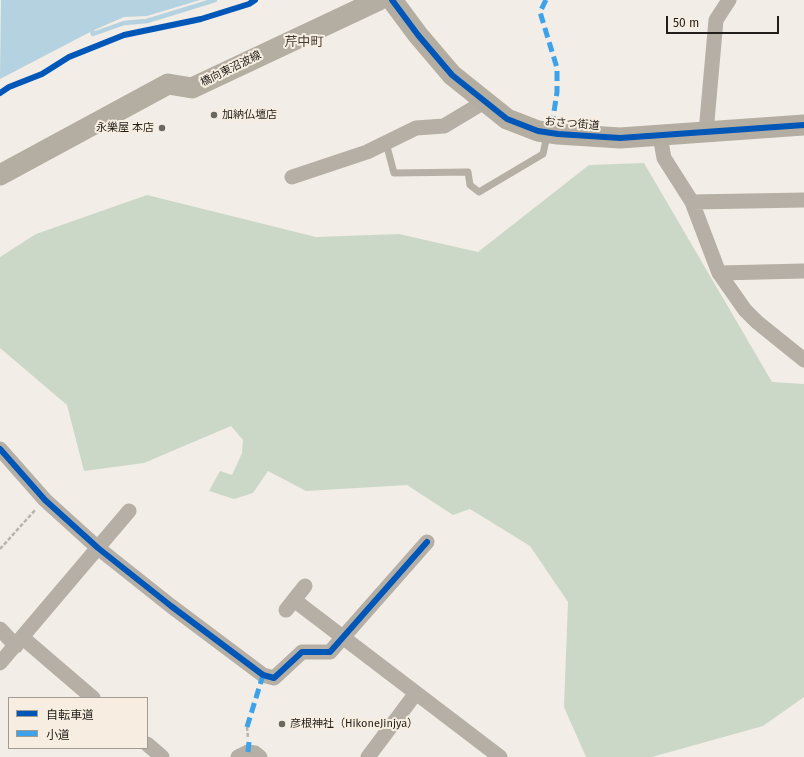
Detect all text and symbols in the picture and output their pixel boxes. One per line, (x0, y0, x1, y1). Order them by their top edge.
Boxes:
scale bar (668, 8, 781, 34)
text: 50 m (673, 16, 699, 30)
district label: 芹中町 (285, 34, 323, 50)
street label: 橋向東沼波線 (198, 49, 264, 89)
place label: 加納仏壇店 (222, 108, 277, 122)
marker: 加納仏壇店 (209, 110, 219, 120)
street label: おさつ街道 (544, 115, 600, 133)
place label: 永樂屋 本店 (96, 121, 154, 135)
marker: 永樂屋 本店 (157, 123, 167, 133)
legend (8, 697, 148, 749)
text: 自転車道 (46, 708, 94, 722)
place label: 彦根神社（HikoneJinjya） (290, 717, 418, 731)
marker: 彦根神社（HikoneJinjya） (277, 719, 287, 729)
text: 小道 (46, 728, 70, 742)

